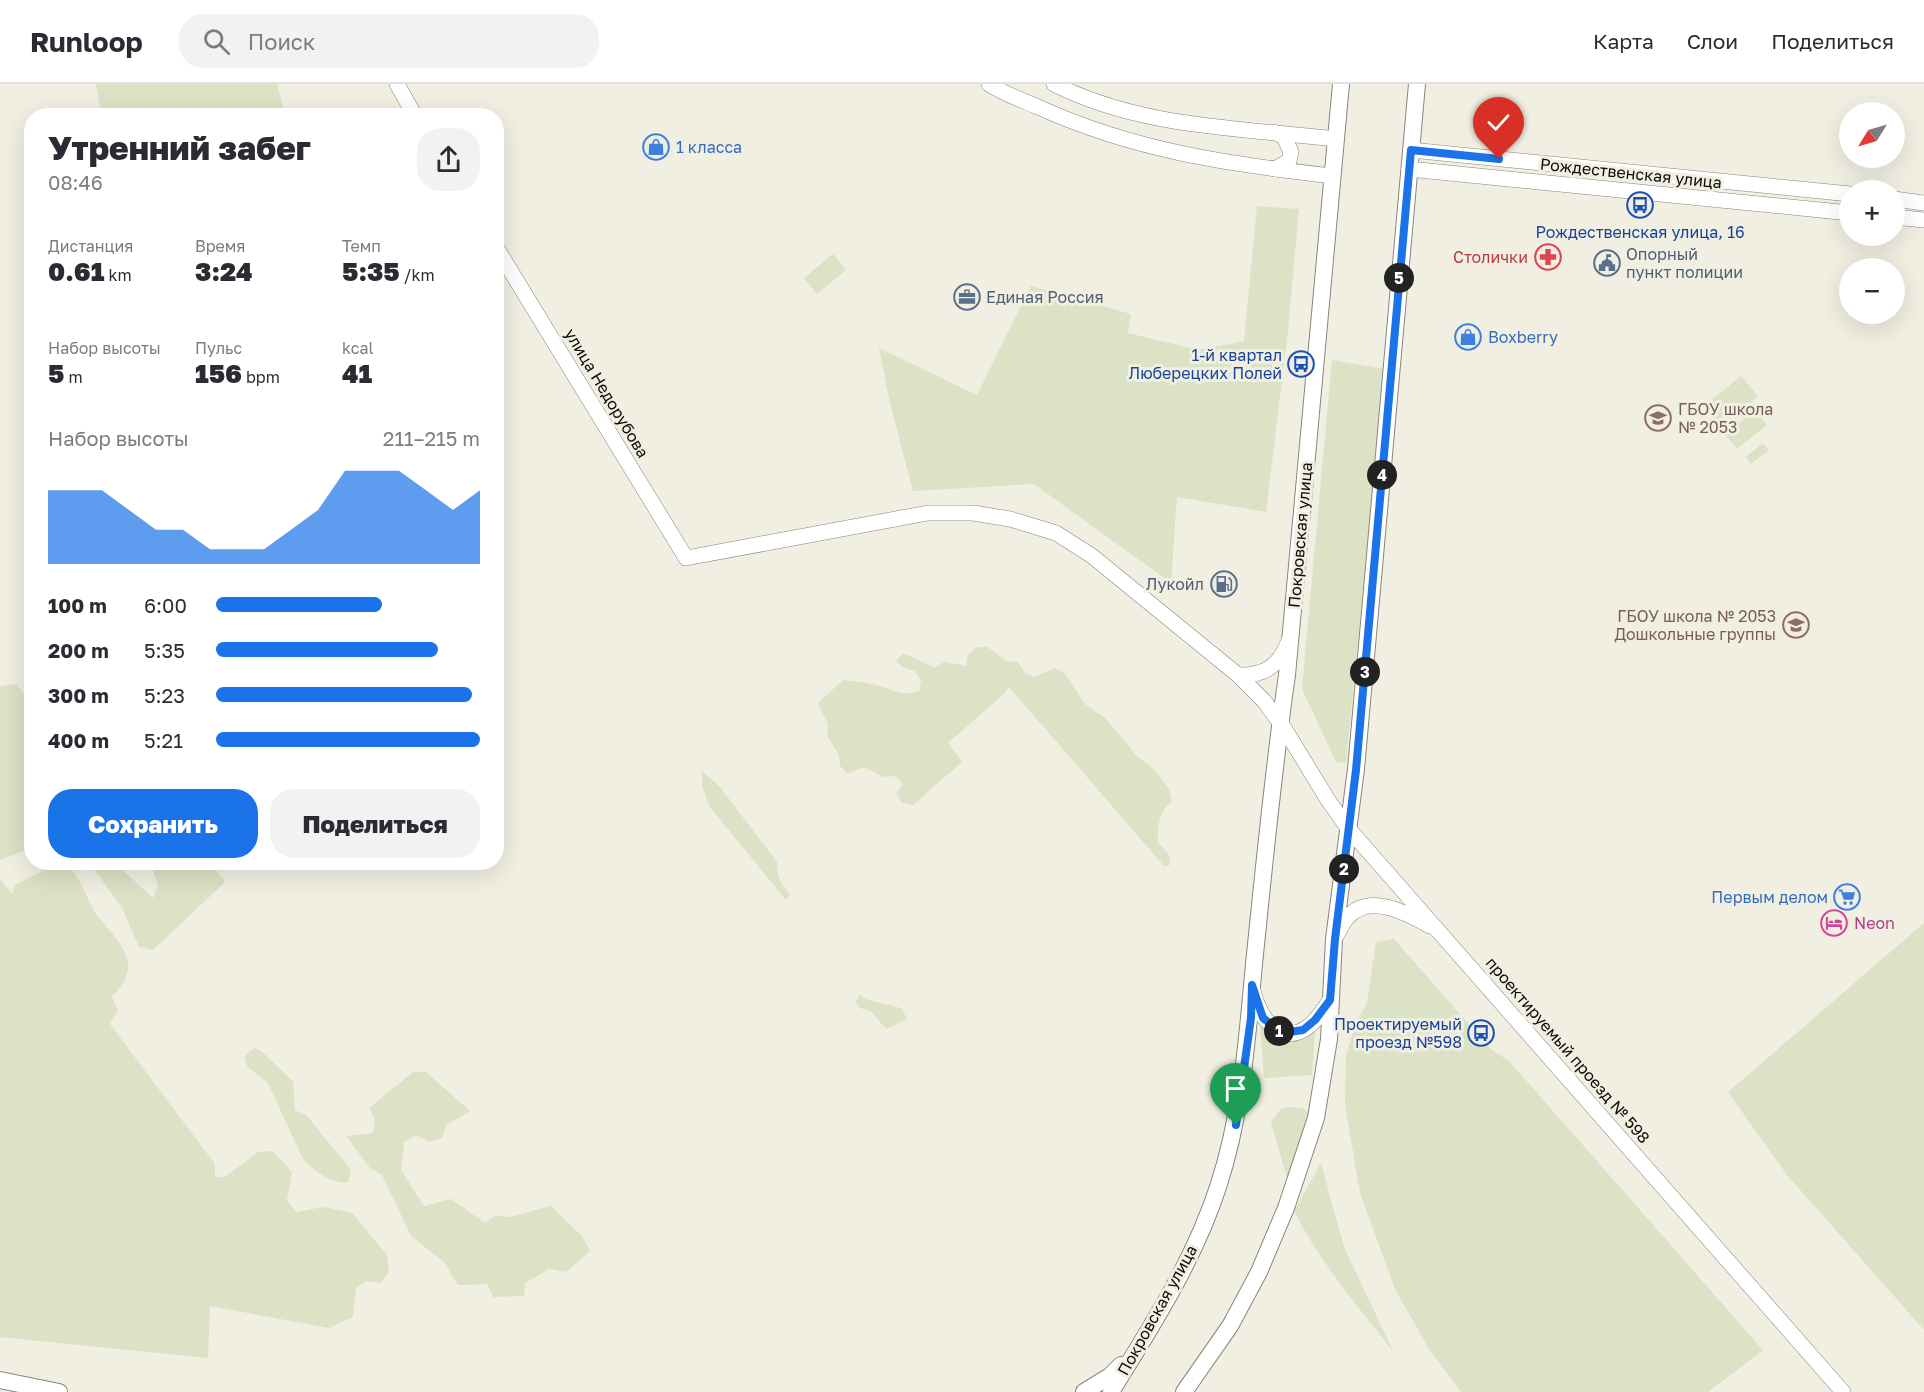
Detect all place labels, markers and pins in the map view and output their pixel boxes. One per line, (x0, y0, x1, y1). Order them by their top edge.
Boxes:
pin (1473, 97, 1524, 159)
shop icon: 1 класса (641, 132, 671, 162)
place label: 1 класса (676, 137, 742, 157)
bus stop icon: Рождественская улица, 16 (1625, 190, 1655, 220)
place label: Рождественская улица, 16 (1535, 222, 1745, 242)
pharmacy icon: Столички (1533, 242, 1563, 272)
place label: Опорный пункт полиции (1626, 244, 1743, 282)
place label: Столички (1453, 247, 1528, 267)
public building icon: Опорный пункт полиции (1592, 248, 1622, 278)
pin: 5 (1384, 263, 1414, 293)
office icon: Единая Россия (952, 282, 982, 312)
place label: Единая Россия (986, 287, 1104, 307)
shop icon: Boxberry (1453, 322, 1483, 352)
place label: Boxberry (1488, 327, 1558, 347)
place label: 1-й квартал Люберецких Полей (1129, 345, 1282, 383)
bus stop icon: 1-й квартал Люберецких Полей (1286, 349, 1316, 379)
place label: ГБОУ школа № 2053 (1678, 399, 1773, 437)
school or university icon: ГБОУ школа № 2053 (1643, 403, 1673, 433)
pin: 4 (1367, 460, 1397, 490)
fuel station icon: Лукойл (1209, 569, 1239, 599)
place label: Лукойл (1146, 574, 1204, 594)
place label: ГБОУ школа № 2053 Дошкольные группы (1614, 606, 1776, 644)
school or university icon: ГБОУ школа № 2053 Дошкольные группы (1781, 610, 1811, 640)
pin: 3 (1350, 657, 1380, 687)
pin: 2 (1329, 854, 1359, 884)
supermarket icon: Первым делом (1832, 882, 1862, 912)
place label: Первым делом (1711, 887, 1828, 907)
hotel icon: Neon (1819, 908, 1849, 938)
place label: Neon (1854, 913, 1895, 933)
place label: Проектируемый проезд №598 (1334, 1014, 1462, 1052)
pin: 1 (1264, 1016, 1294, 1046)
bus stop icon: Проектируемый проезд №598 (1466, 1018, 1496, 1048)
pin (1210, 1063, 1261, 1125)

